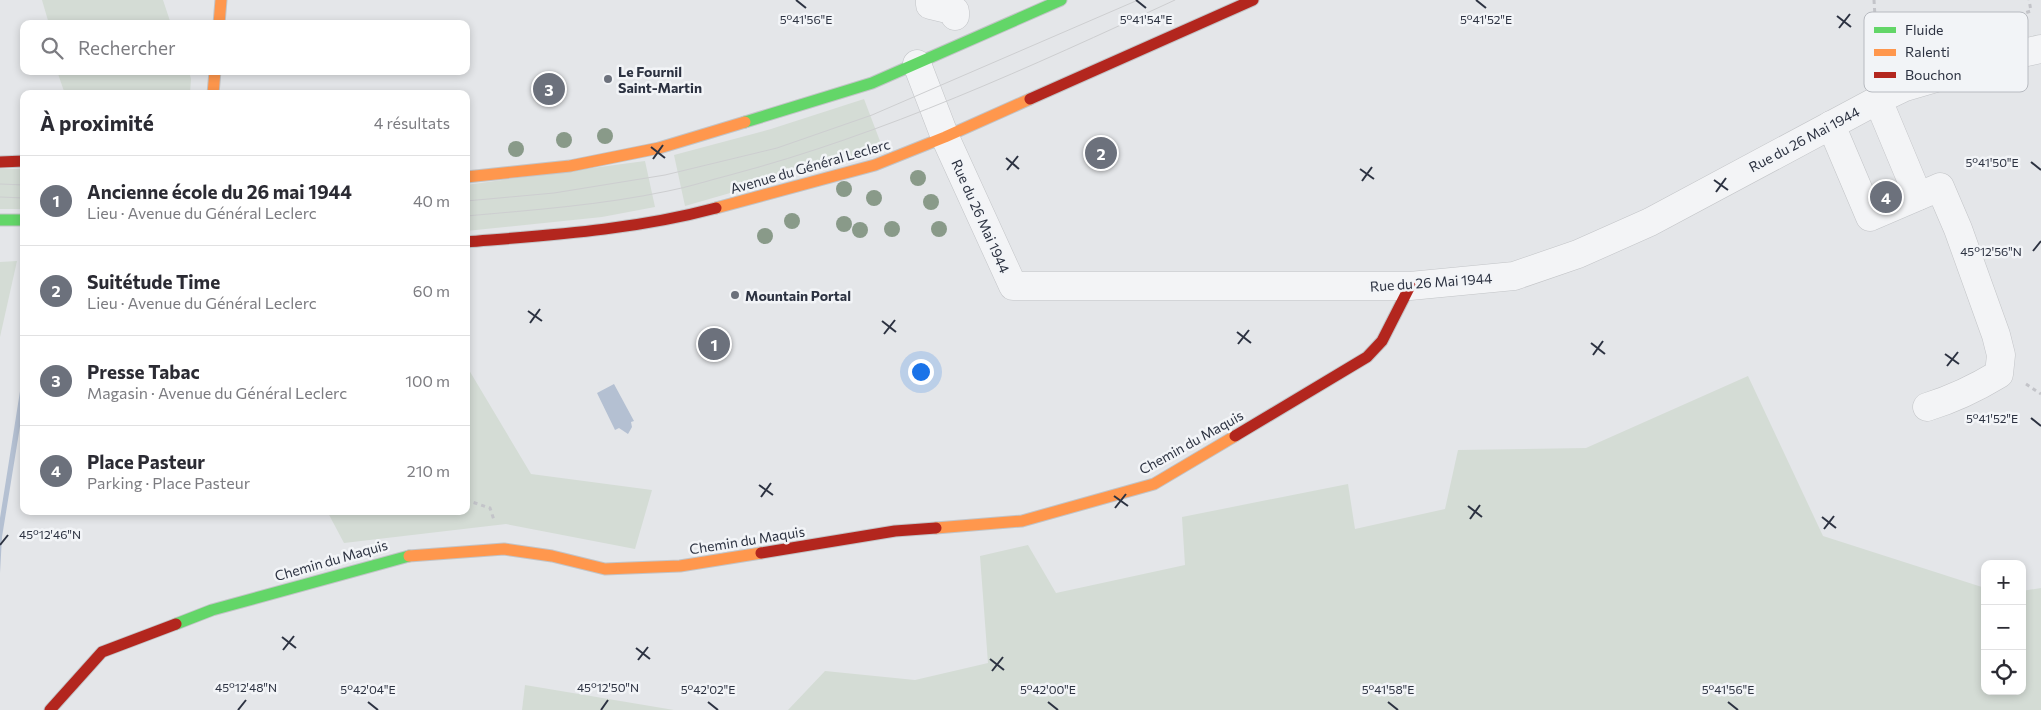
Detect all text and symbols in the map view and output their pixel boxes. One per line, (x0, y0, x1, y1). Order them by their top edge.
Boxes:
text: 5°41'56"E (780, 12, 832, 26)
text: 5°41'54"E (1120, 12, 1172, 26)
text: 5°41'52"E (1460, 12, 1512, 26)
legend (1864, 12, 2028, 92)
search box (20, 20, 470, 75)
text: Fluide (1905, 21, 1943, 38)
icon: search (38, 34, 66, 62)
text: Rechercher (78, 36, 176, 59)
text: Ralenti (1905, 43, 1950, 60)
place label: Le Fournil Saint-Martin (618, 63, 702, 96)
text: Bouchon (1905, 66, 1962, 83)
pin: 3 (533, 70, 565, 108)
marker: Le Fournil Saint-Martin (602, 73, 614, 85)
street label: Rue du 26 Mai 1944 (1746, 102, 1863, 175)
text: À proximité (40, 110, 154, 135)
text: 4 résultats (374, 113, 450, 132)
pin: 2 (1085, 134, 1117, 172)
street label: Avenue du Général Leclerc (728, 135, 892, 197)
text: 5°41'50"E (1965, 155, 2019, 169)
street label: Rue du 26 Mai 1944 (948, 156, 1014, 276)
pin: 4 (1870, 178, 1902, 216)
text: Ancienne école du 26 mai 1944 (87, 180, 352, 203)
text: 1 (52, 191, 60, 210)
text: 40 m (413, 191, 450, 210)
text: Lieu · Avenue du Général Leclerc (87, 203, 317, 222)
text: 45°12'56"N (1960, 244, 2022, 258)
street label: Rue du 26 Mai 1944 (1369, 269, 1493, 295)
text: Suitétude Time (87, 270, 220, 293)
text: 2 (51, 281, 61, 300)
text: 60 m (413, 281, 450, 300)
place label: Mountain Portal (745, 287, 851, 304)
marker: Mountain Portal (729, 289, 741, 301)
text: Lieu · Avenue du Général Leclerc (87, 293, 317, 312)
pin: 1 (698, 325, 730, 363)
your location (908, 359, 934, 385)
text: Presse Tabac (87, 360, 200, 383)
text: 3 (51, 371, 61, 390)
text: 100 m (405, 371, 450, 390)
text: Magasin · Avenue du Général Leclerc (87, 383, 347, 402)
street label: Chemin du Maquis (1136, 406, 1246, 478)
text: 5°41'52"E (1966, 411, 2018, 425)
text: Place Pasteur (87, 450, 205, 473)
text: 4 (51, 461, 61, 480)
text: 210 m (407, 461, 450, 480)
text: Parking · Place Pasteur (87, 473, 250, 492)
street label: Chemin du Maquis (688, 522, 806, 558)
text: 45°12'46"N (19, 527, 81, 541)
street label: Chemin du Maquis (273, 536, 389, 584)
map controls (1981, 560, 2026, 695)
button: + (1981, 560, 2026, 605)
button: − (1981, 605, 2026, 650)
button: locate (1981, 650, 2026, 695)
text: 45°12'48"N (215, 680, 277, 694)
text: 45°12'50"N (577, 680, 639, 694)
text: 5°42'04"E (340, 682, 396, 696)
text: 5°42'02"E (681, 682, 735, 696)
text: 5°42'00"E (1020, 682, 1076, 696)
text: 5°41'58"E (1362, 682, 1414, 696)
text: 5°41'56"E (1702, 682, 1754, 696)

